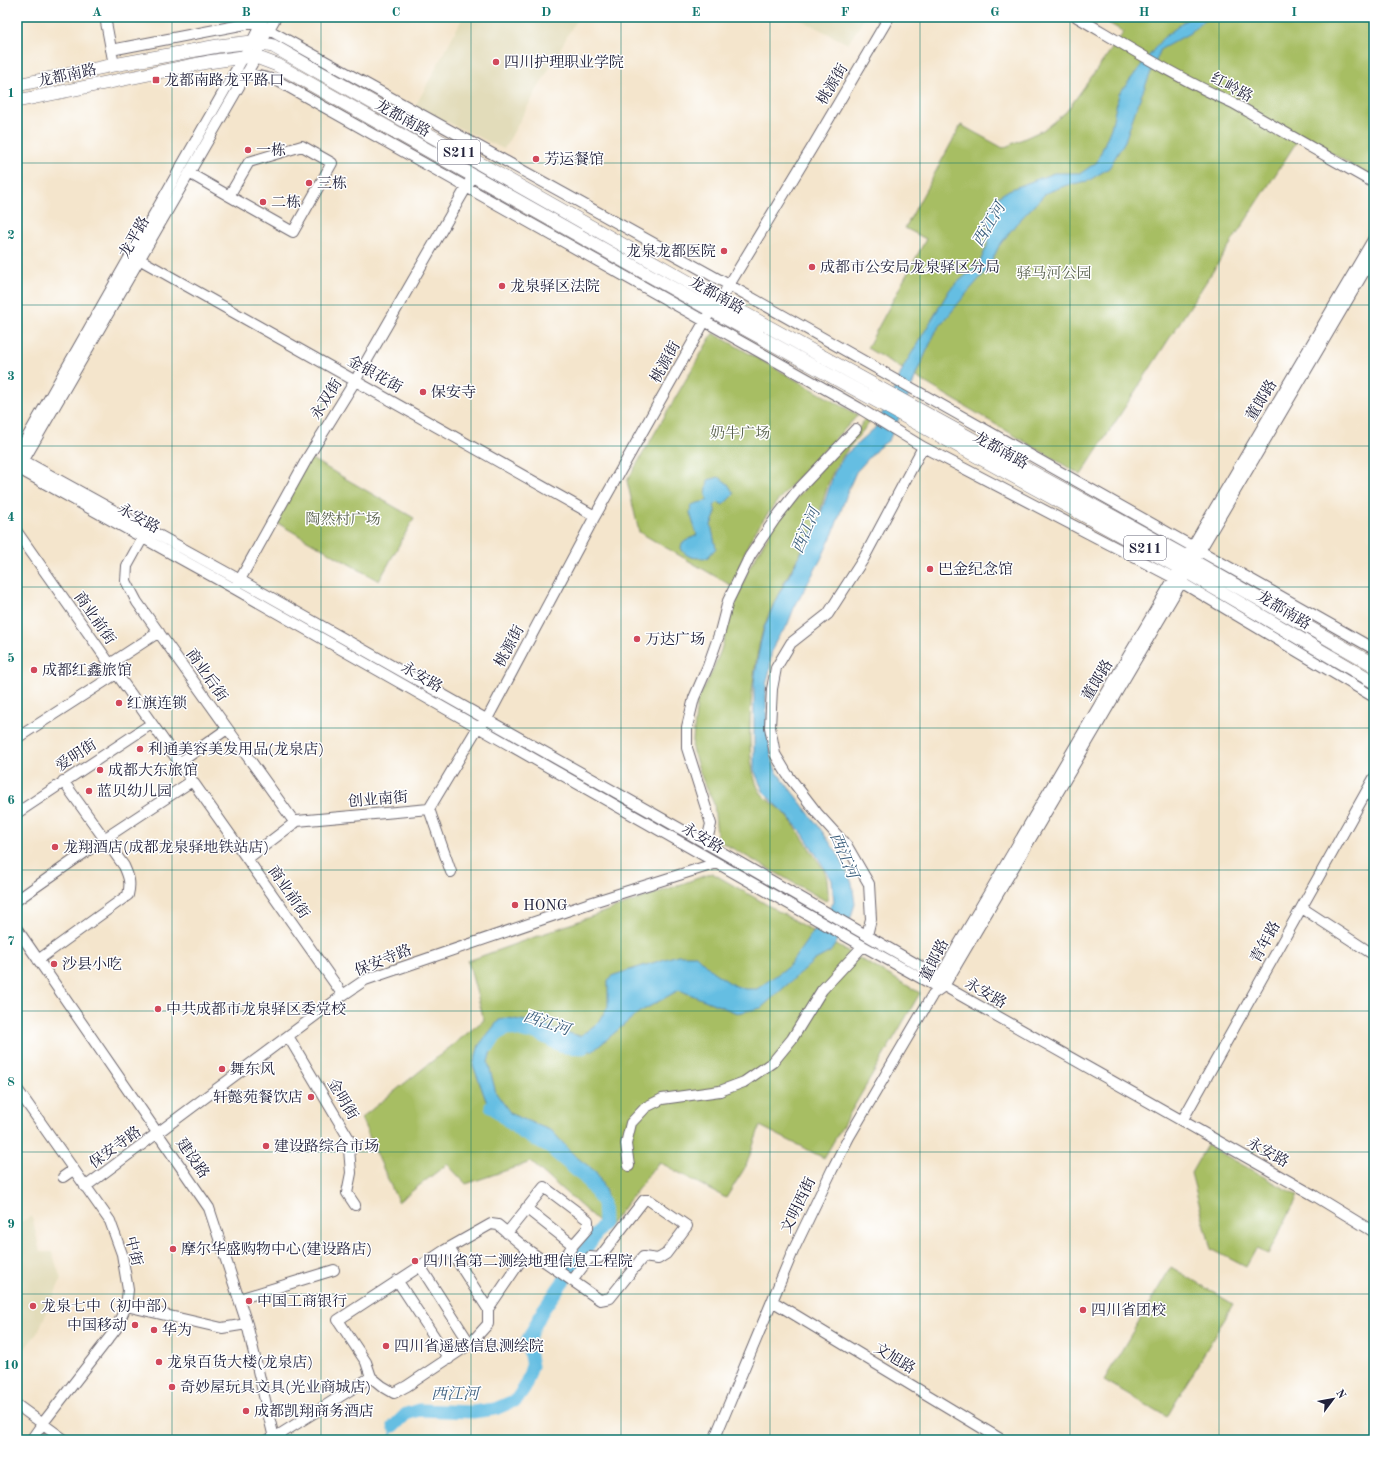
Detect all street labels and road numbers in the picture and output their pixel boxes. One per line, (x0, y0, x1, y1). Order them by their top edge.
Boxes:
street label: 龙都南路 (36, 61, 98, 90)
street label: 桃源街 (814, 61, 851, 108)
street label: 红岭路 (1208, 69, 1256, 106)
street label: 龙都南路 (372, 96, 433, 140)
road number: S211 (438, 140, 480, 164)
street label: 龙平路 (116, 214, 153, 261)
street label: 龙都南路 (686, 273, 747, 317)
street label: 桃源街 (647, 338, 684, 386)
street label: 金银花街 (344, 352, 405, 396)
street label: 永双街 (307, 376, 346, 423)
street label: 董郞路 (1243, 377, 1280, 424)
street label: 龙都南路 (970, 428, 1031, 472)
street label: 永安路 (115, 500, 163, 537)
road number: S211 (1124, 536, 1166, 560)
street label: 龙都南路 (1254, 588, 1314, 633)
street label: 商业前街 (70, 589, 119, 648)
street label: 桃源街 (491, 622, 528, 670)
street label: 商业后街 (182, 646, 231, 705)
street label: 董郞路 (1079, 657, 1116, 704)
street label: 永安路 (398, 659, 445, 696)
street label: 爱明街 (53, 736, 100, 775)
street label: 创业南街 (347, 788, 409, 811)
street label: 永安路 (679, 820, 726, 857)
street label: 商业前街 (264, 863, 313, 922)
street label: 青年路 (1247, 918, 1284, 966)
street label: 董郞路 (917, 936, 952, 984)
street label: 保安寺路 (352, 941, 414, 980)
street label: 永安路 (962, 975, 1009, 1012)
street label: 金明街 (324, 1076, 361, 1123)
street label: 保安寺路 (86, 1123, 145, 1172)
street label: 永安路 (1244, 1134, 1292, 1171)
street label: 建设路 (173, 1135, 212, 1182)
street label: 文明西街 (778, 1175, 819, 1236)
street label: 中街 (122, 1235, 145, 1268)
street label: 文旭路 (871, 1340, 918, 1377)

